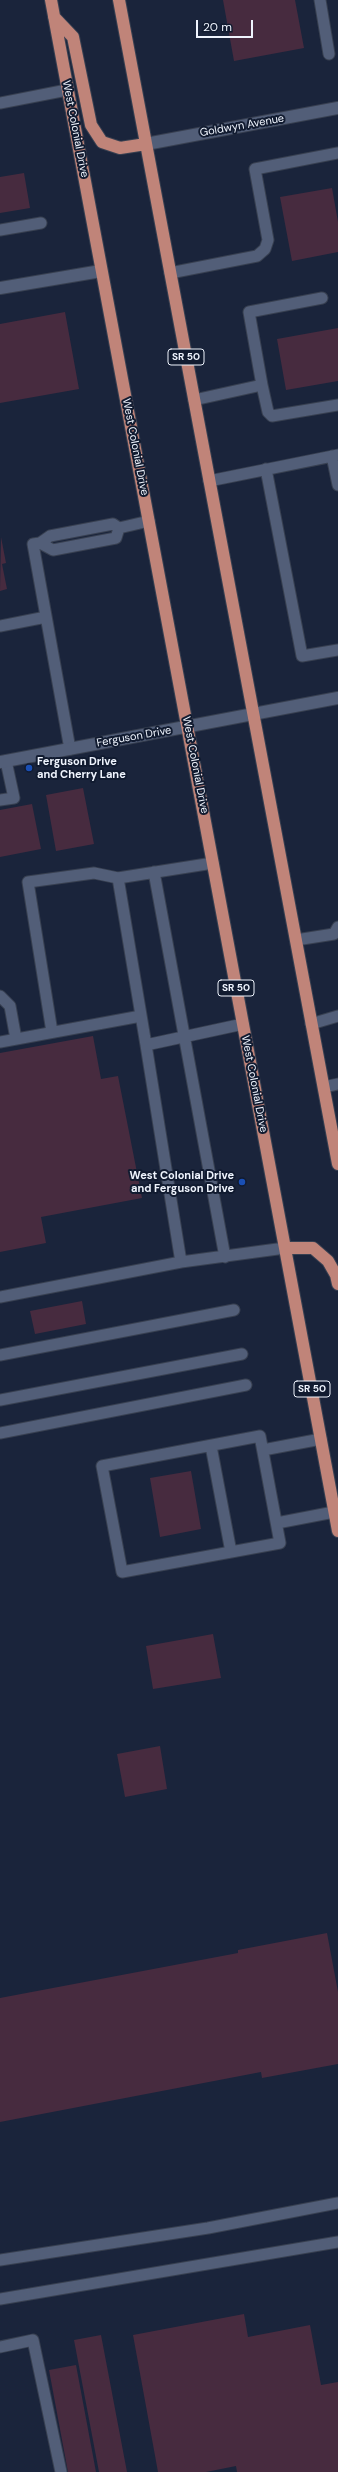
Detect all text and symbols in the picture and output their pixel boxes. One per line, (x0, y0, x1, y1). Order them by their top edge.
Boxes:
scale bar (198, 12, 255, 38)
text: 20 m (203, 19, 232, 35)
street label: West Colonial Drive (59, 79, 91, 179)
street label: Goldwyn Avenue (199, 112, 285, 140)
road number: SR 50 (168, 349, 204, 365)
street label: West Colonial Drive (119, 397, 151, 497)
street label: West Colonial Drive (179, 715, 211, 815)
street label: Ferguson Drive (96, 724, 172, 750)
place label: Ferguson Drive and Cherry Lane (37, 755, 126, 781)
marker: Ferguson Drive and Cherry Lane (24, 763, 34, 773)
road number: SR 50 (218, 980, 254, 996)
street label: West Colonial Drive (238, 1034, 270, 1134)
place label: West Colonial Drive and Ferguson Drive (130, 1169, 234, 1195)
marker: West Colonial Drive and Ferguson Drive (237, 1177, 247, 1187)
road number: SR 50 (294, 1381, 330, 1397)

